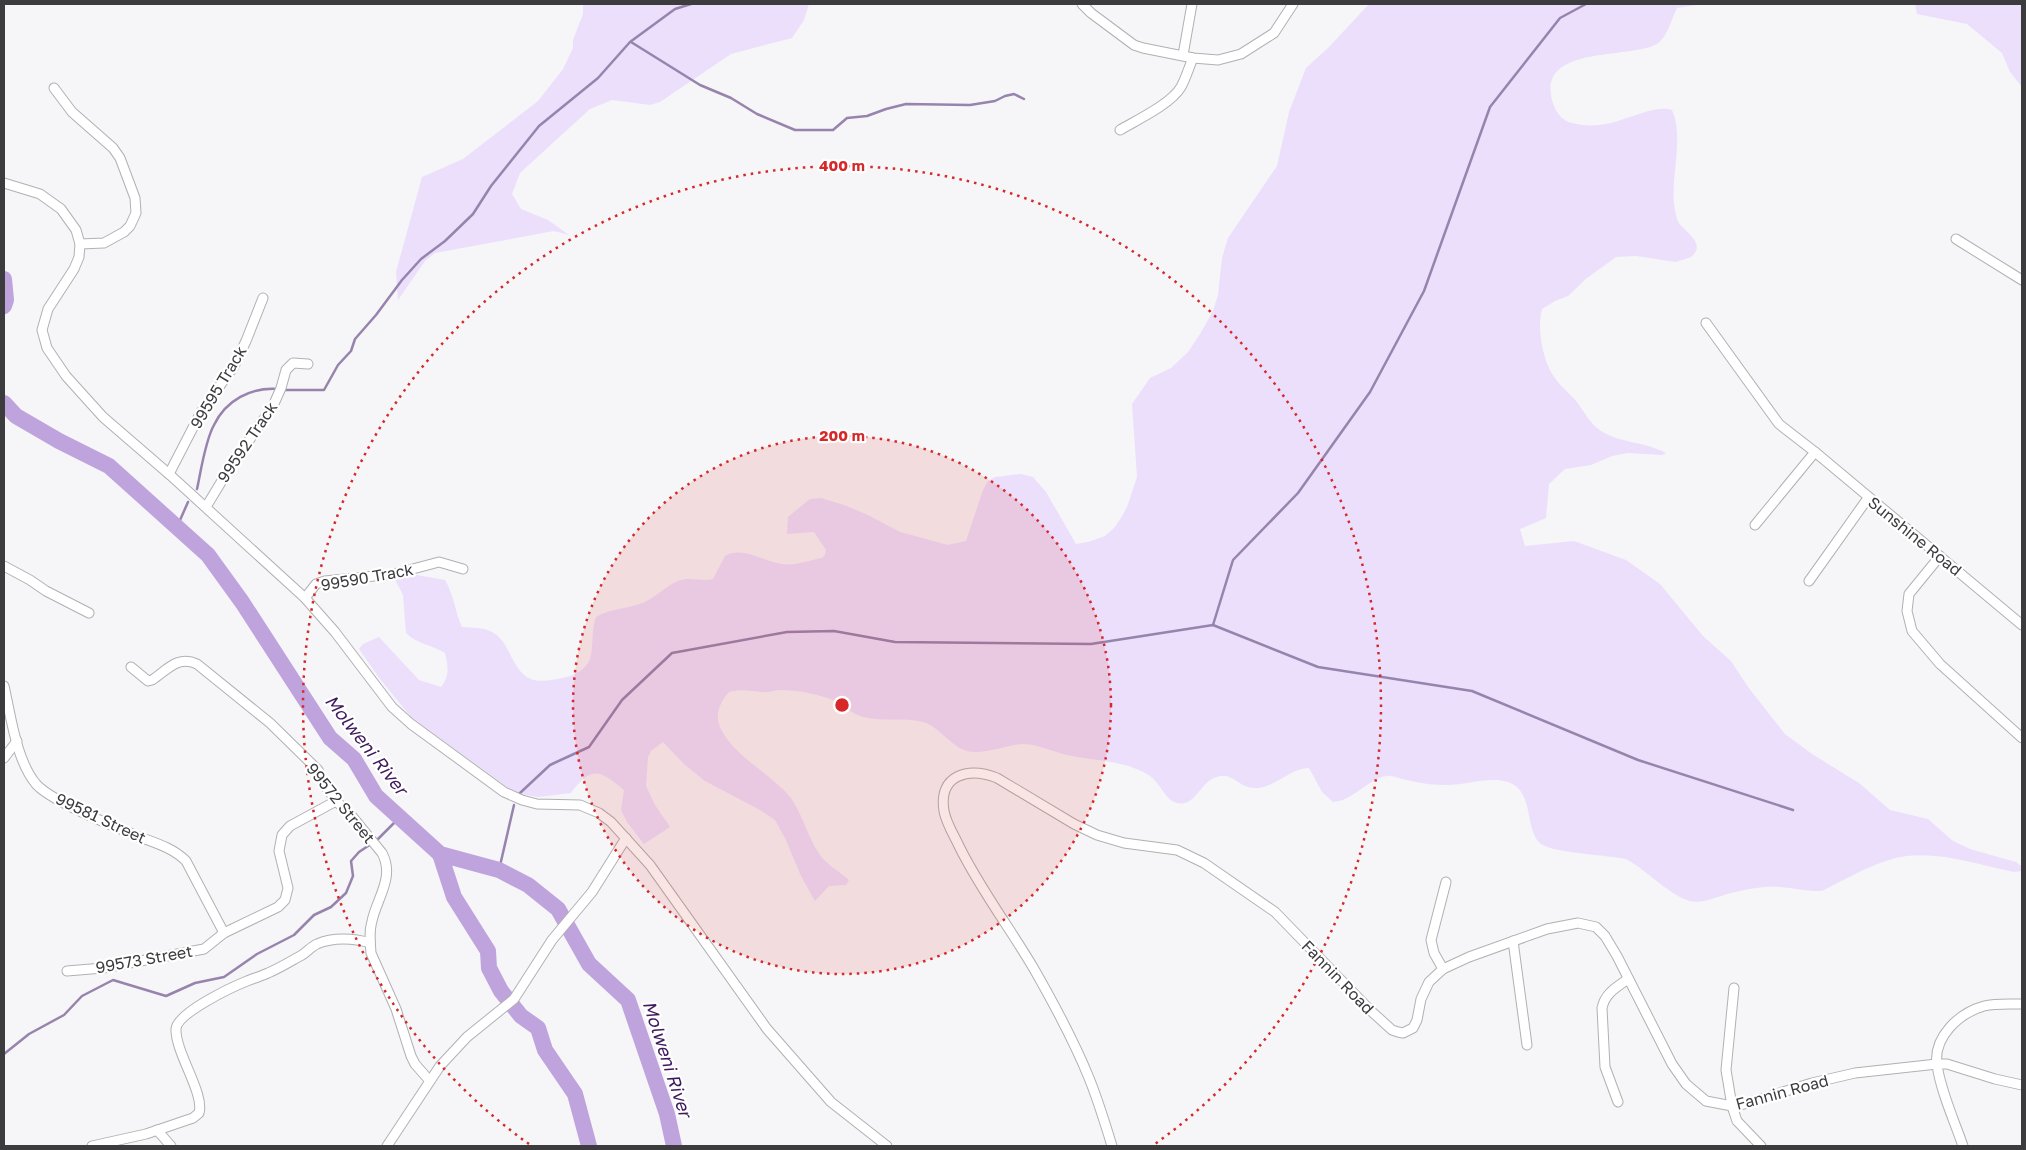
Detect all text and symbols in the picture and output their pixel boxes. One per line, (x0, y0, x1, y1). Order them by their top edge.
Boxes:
text: 400 m (819, 156, 865, 174)
street label: 99595 Track (185, 342, 251, 432)
street label: 99592 Track (213, 398, 281, 486)
text: 200 m (819, 426, 865, 444)
street label: Sunshine Road (1864, 492, 1966, 580)
street label: 99590 Track (319, 559, 415, 595)
water label: Molweni River (321, 690, 415, 801)
centre of rings (833, 696, 851, 714)
street label: 99572 Street (302, 759, 380, 847)
street label: 99581 Street (53, 788, 149, 848)
street label: Fannin Road (1298, 936, 1378, 1018)
street label: 99573 Street (94, 941, 194, 977)
water label: Molweni River (639, 998, 698, 1123)
street label: Fannin Road (1733, 1070, 1831, 1114)

